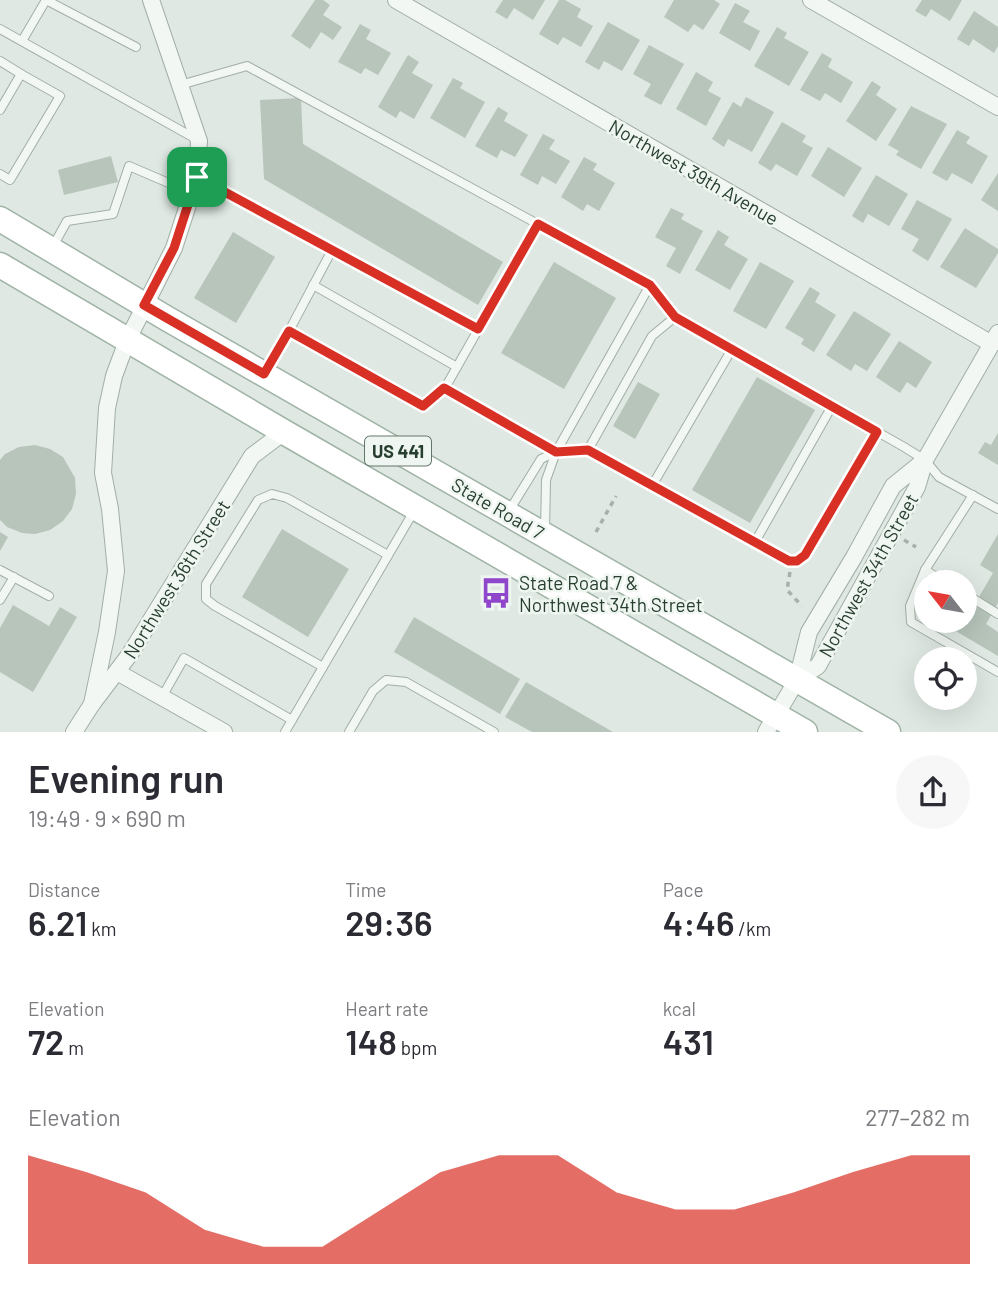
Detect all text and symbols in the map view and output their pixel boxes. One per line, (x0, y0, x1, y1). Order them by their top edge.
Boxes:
street label: Northwest 39th Avenue (605, 114, 783, 230)
pin (167, 147, 227, 207)
icon: arrive (178, 158, 216, 196)
road number: US 441 (365, 436, 431, 466)
street label: State Road 7 (448, 472, 548, 544)
street label: Northwest 34th Street (813, 489, 923, 661)
street label: Northwest 36th Street (118, 495, 234, 663)
north arrow (914, 570, 976, 634)
map controls (914, 570, 977, 710)
place label: State Road 7 & Northwest 34th Street (519, 571, 703, 616)
bus stop icon: State Road 7 & Northwest 34th Street (479, 576, 513, 610)
button: locate (914, 647, 977, 710)
text: Evening run (28, 755, 224, 801)
button: share (896, 755, 970, 829)
text: 19:49 · 9 × 690 m (28, 804, 186, 832)
text: Distance (28, 878, 100, 901)
text: Time (345, 878, 386, 901)
text: Pace (663, 878, 704, 901)
text: 6.21 (28, 901, 87, 943)
text: 29:36 (345, 901, 433, 943)
text: 4:46 (663, 901, 735, 943)
text: km (87, 917, 116, 940)
text: /km (735, 917, 771, 940)
text: Elevation (28, 997, 105, 1020)
text: Heart rate (345, 997, 429, 1020)
text: kcal (663, 997, 696, 1020)
text: 72 (28, 1020, 64, 1062)
text: 148 (345, 1020, 397, 1062)
text: 431 (663, 1020, 714, 1062)
text: m (64, 1036, 84, 1059)
text: bpm (397, 1036, 437, 1059)
text: Elevation (28, 1103, 121, 1131)
text: 277–282 m (865, 1103, 970, 1131)

